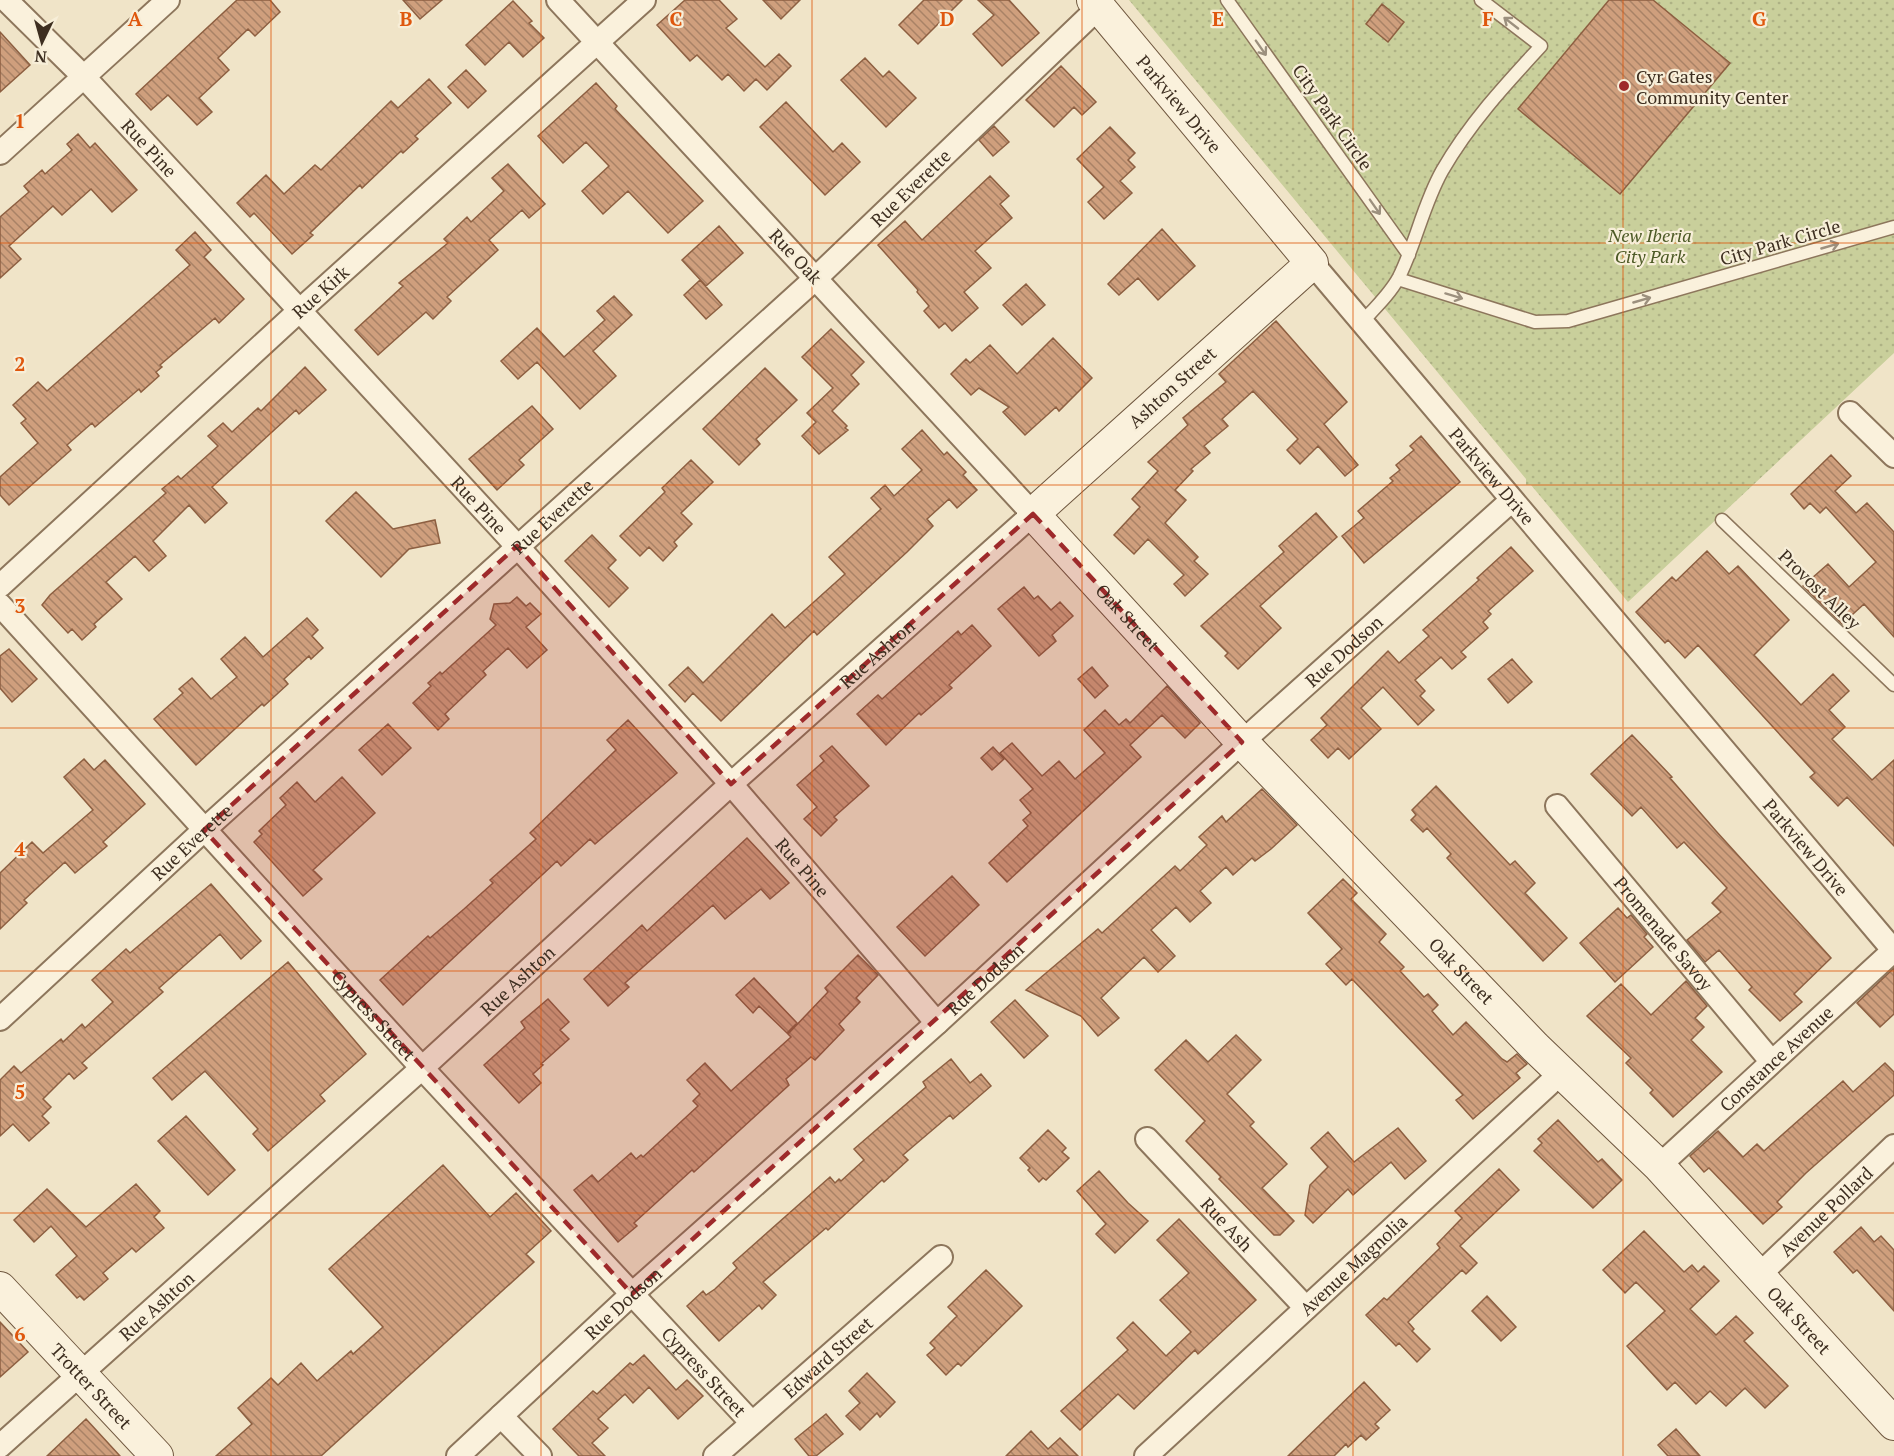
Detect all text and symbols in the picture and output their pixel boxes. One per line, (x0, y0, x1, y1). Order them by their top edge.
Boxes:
text: A (128, 5, 143, 32)
text: B (400, 5, 413, 32)
text: C (669, 5, 683, 32)
text: D (940, 5, 954, 32)
text: E (1212, 5, 1224, 32)
text: F (1482, 5, 1494, 32)
text: G (1752, 5, 1766, 32)
north arrow (12, 12, 72, 72)
one-way arrow (1503, 17, 1519, 30)
one-way arrow (1255, 39, 1268, 55)
text: N (34, 45, 48, 68)
street label: Parkview Drive (1132, 50, 1227, 158)
street label: City Park Circle (1288, 59, 1378, 175)
place label: Cyr Gates Community Center (1636, 64, 1788, 109)
marker: Cyr Gates Community Center (1617, 79, 1631, 93)
text: 1 (14, 107, 26, 134)
street label: Rue Pine (116, 114, 182, 182)
street label: Rue Everette (865, 144, 956, 232)
one-way arrow (1368, 198, 1381, 214)
street label: City Park Circle (1717, 213, 1843, 271)
street label: Rue Oak (764, 223, 828, 289)
park label: New Iberia City Park (1607, 223, 1692, 268)
one-way arrow (1820, 240, 1839, 251)
street label: Rue Kirk (287, 259, 354, 324)
one-way arrow (1444, 292, 1463, 303)
one-way arrow (1632, 294, 1651, 305)
street label: Ashton Street (1123, 341, 1221, 433)
text: 2 (14, 350, 26, 377)
street label: Parkview Drive (1444, 422, 1540, 530)
street label: Rue Pine (446, 471, 512, 539)
street label: Rue Everette (506, 473, 598, 559)
street label: Provost Alley (1774, 544, 1867, 635)
street label: Oak Street (1091, 578, 1165, 657)
text: 3 (14, 592, 26, 619)
street label: Rue Dodson (1300, 610, 1388, 692)
street label: Rue Ashton (834, 613, 920, 693)
street label: Parkview Drive (1758, 793, 1854, 901)
street label: Rue Everette (146, 798, 237, 885)
street label: Rue Pine (771, 833, 835, 902)
text: 4 (14, 835, 26, 862)
street label: Promenade Savoy (1609, 871, 1719, 996)
street label: Oak Street (1424, 932, 1500, 1010)
street label: Rue Dodson (941, 937, 1029, 1020)
street label: Rue Ashton (475, 940, 560, 1021)
street label: Cypress Street (326, 965, 421, 1066)
street label: Constance Avenue (1714, 1000, 1838, 1117)
text: 5 (14, 1078, 26, 1105)
street label: Avenue Pollard (1774, 1161, 1878, 1261)
street label: Rue Ash (1196, 1192, 1259, 1257)
street label: Avenue Magnolia (1294, 1209, 1412, 1320)
street label: Rue Dodson (579, 1261, 667, 1344)
street label: Rue Ashton (114, 1266, 199, 1346)
street label: Oak Street (1762, 1281, 1837, 1359)
street label: Edward Street (778, 1311, 878, 1403)
text: 6 (14, 1320, 26, 1347)
street label: Cypress Street (656, 1322, 752, 1422)
street label: Trotter Street (45, 1338, 138, 1434)

